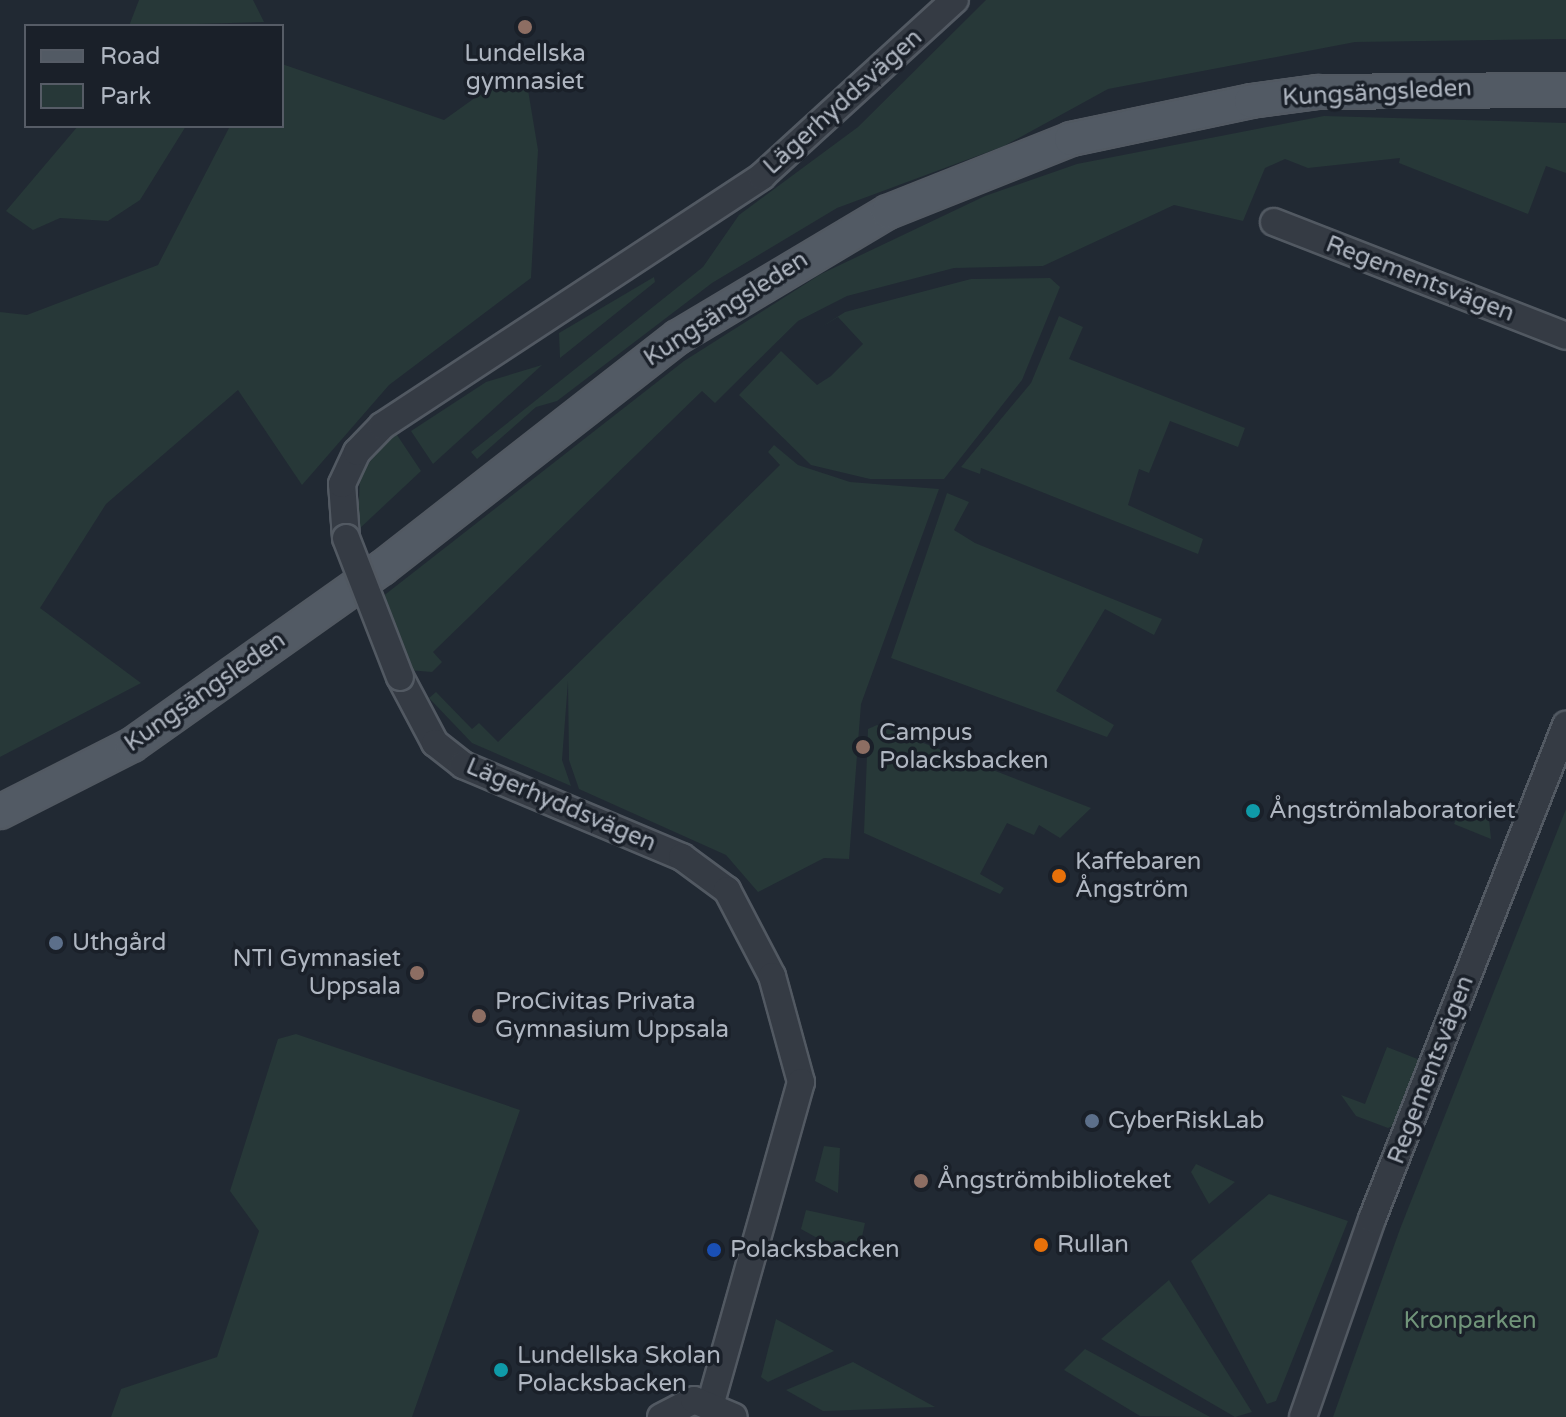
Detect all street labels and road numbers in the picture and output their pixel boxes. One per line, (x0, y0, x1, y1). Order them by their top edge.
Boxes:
street label: Lägerhyddsvägen (758, 23, 928, 181)
street label: Kungsängsleden (1282, 74, 1472, 112)
street label: Regementsvägen (1322, 230, 1518, 328)
street label: Kungsängsleden (639, 245, 813, 373)
street label: Kungsängsleden (119, 626, 291, 758)
street label: Lägerhyddsvägen (462, 752, 660, 858)
street label: Regementsvägen (1382, 972, 1480, 1168)

